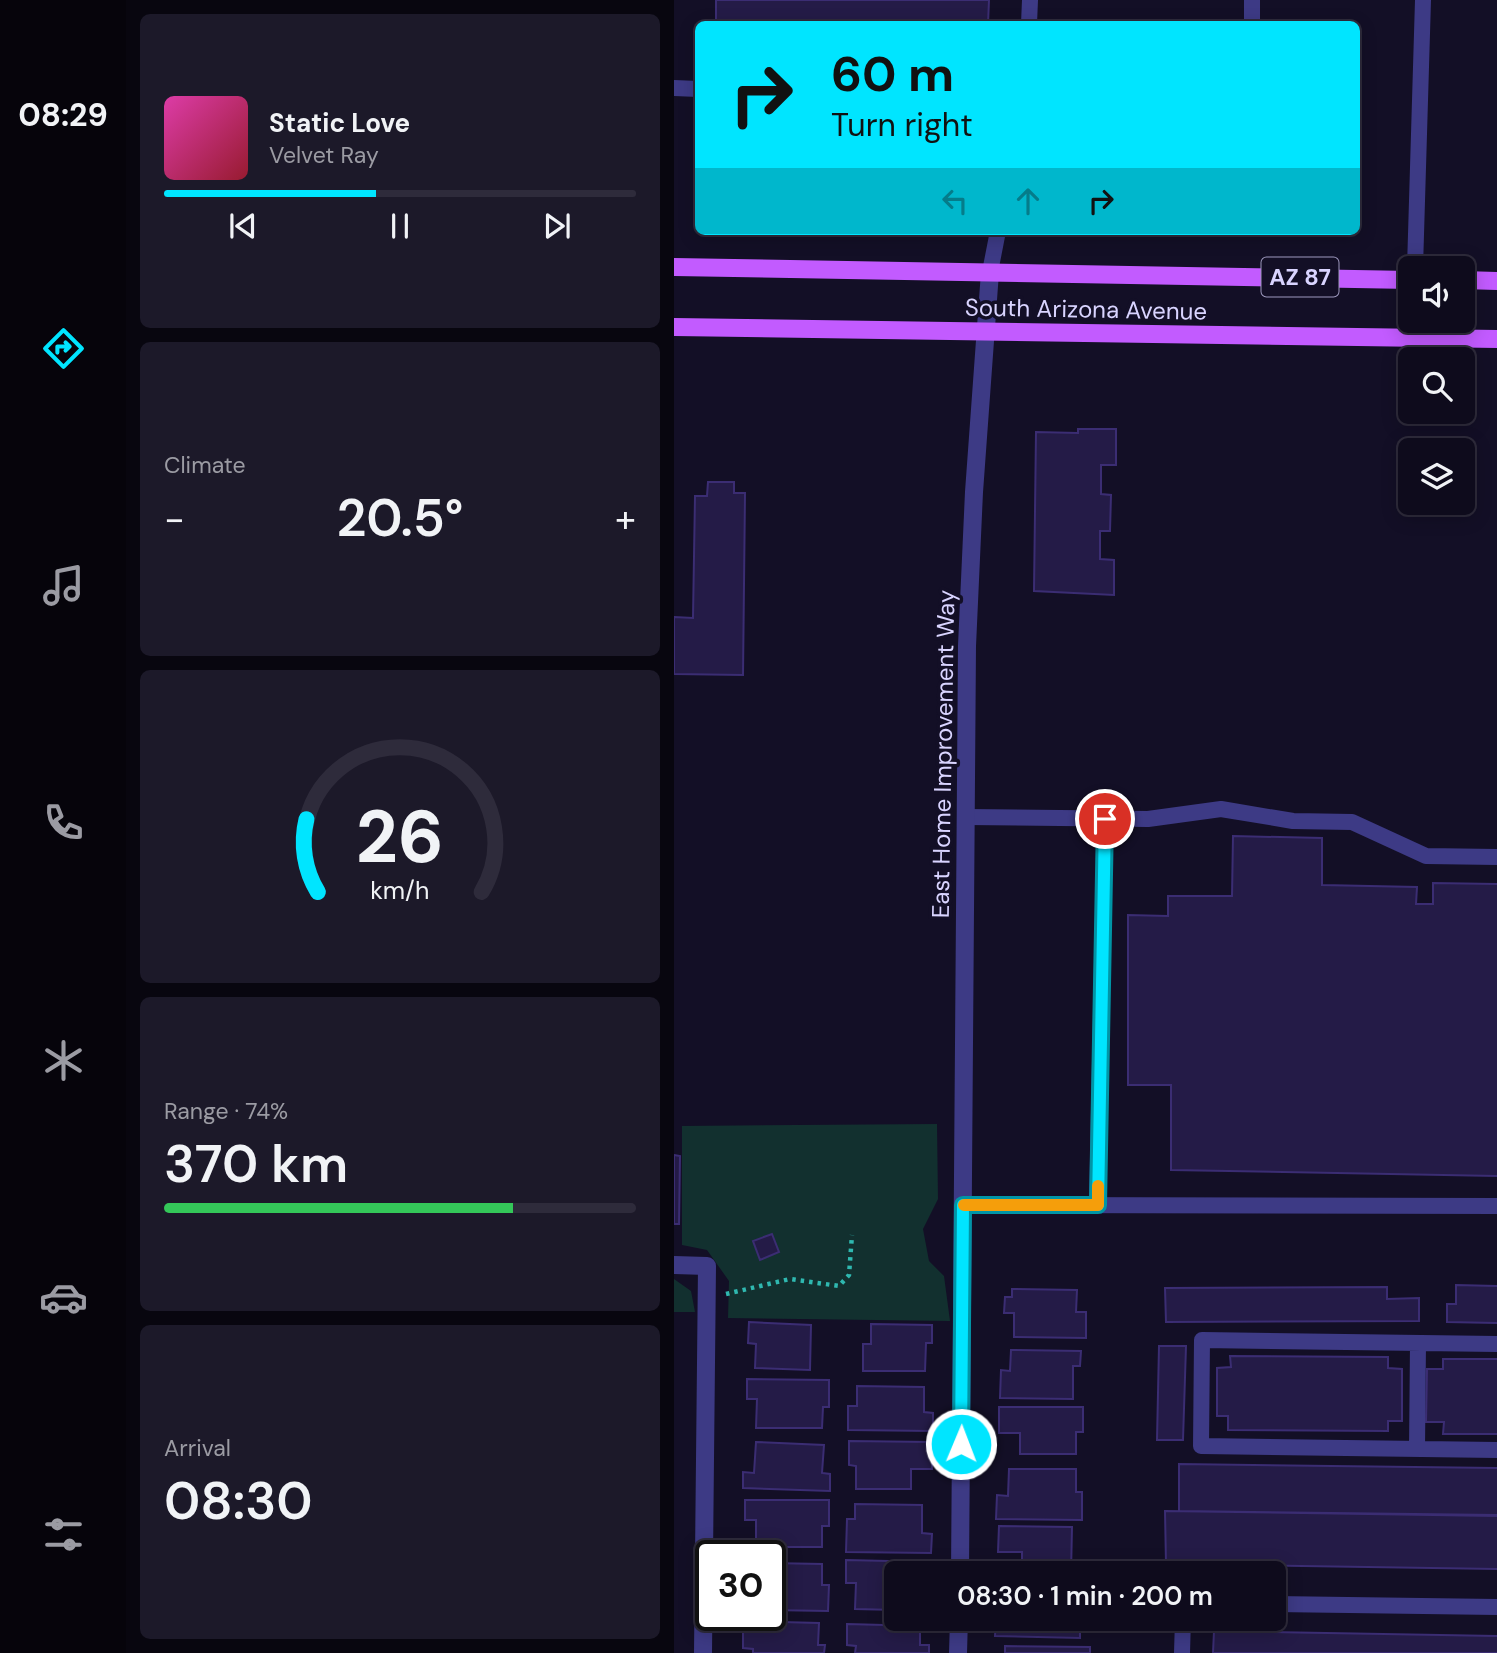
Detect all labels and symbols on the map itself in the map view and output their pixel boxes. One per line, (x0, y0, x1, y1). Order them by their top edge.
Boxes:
road number: AZ 87 (1262, 258, 1338, 296)
street label: South Arizona Avenue (965, 291, 1207, 327)
street label: East Home Improvement Way (925, 590, 961, 918)
pin (1075, 789, 1135, 849)
position arrow (924, 1407, 998, 1481)
speed limit sign: 30 (695, 1540, 786, 1631)

